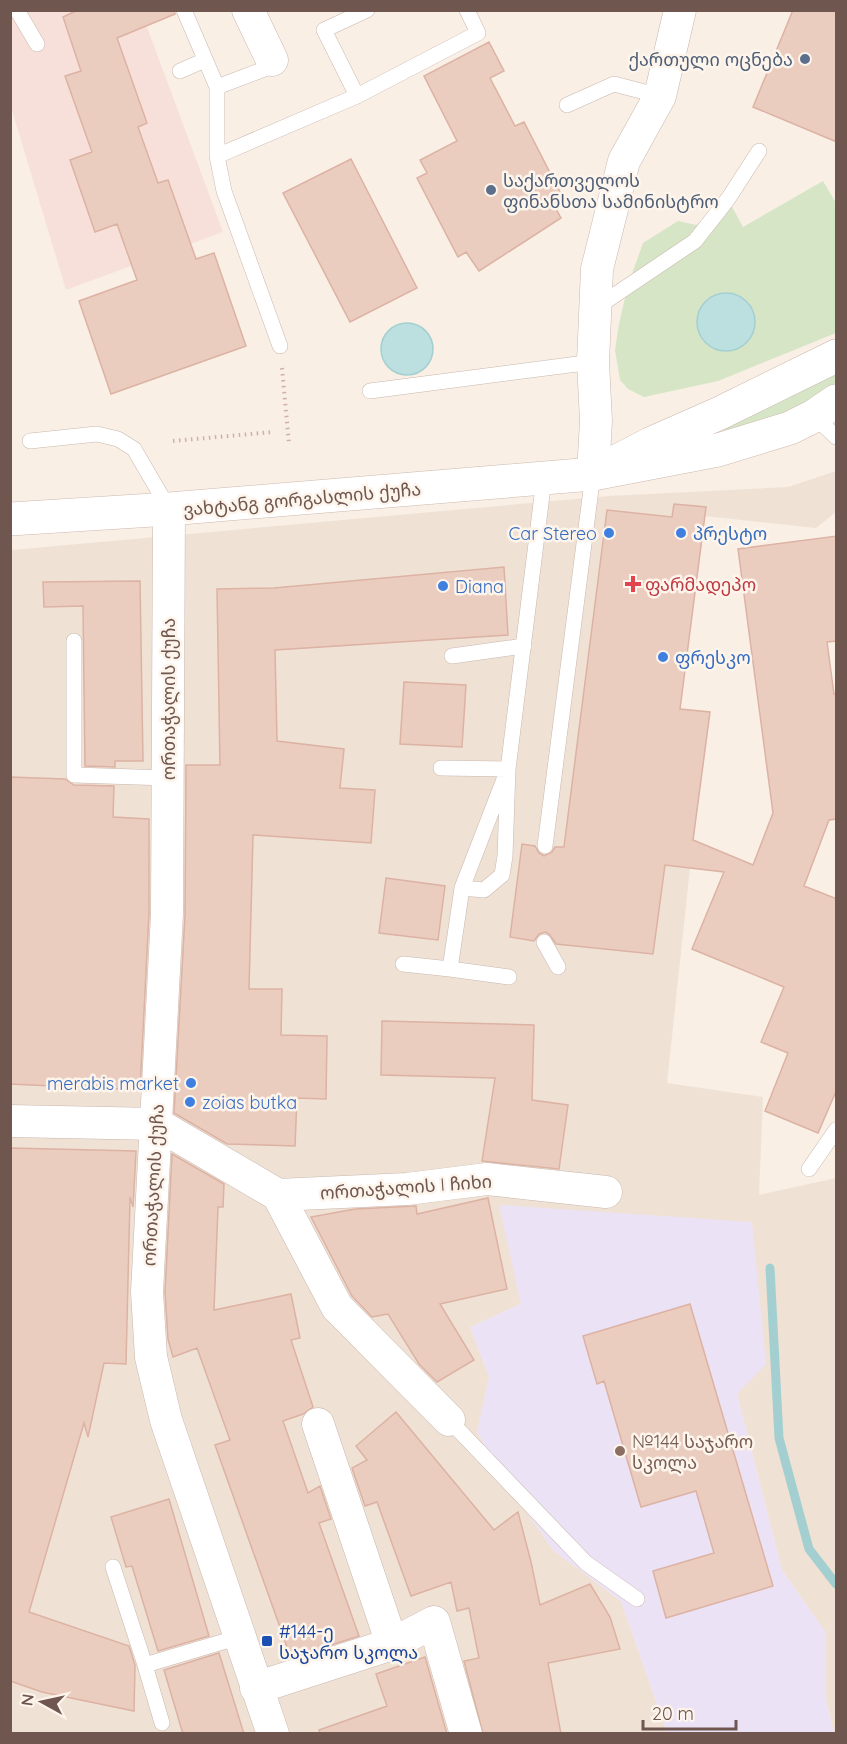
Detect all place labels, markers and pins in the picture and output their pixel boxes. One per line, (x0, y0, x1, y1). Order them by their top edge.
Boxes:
place label: ქართული ოცნება (628, 48, 793, 71)
marker: ქართული ოცნება (798, 52, 812, 66)
place label: საქართველოს ფინანსთა სამინისტრო (503, 169, 719, 213)
marker: საქართველოს ფინანსთა სამინისტრო (484, 183, 498, 197)
place label: Car Stereo (509, 522, 597, 545)
place label: პრესტო (693, 522, 767, 545)
marker: Car Stereo (602, 526, 616, 540)
marker: პრესტო (674, 526, 688, 540)
place label: ფარმადეპო (645, 573, 756, 596)
place label: Diana (455, 575, 504, 598)
marker: ფარმადეპო (626, 577, 640, 591)
marker: Diana (436, 579, 450, 593)
place label: ფრესკო (675, 646, 751, 669)
marker: ფრესკო (656, 650, 670, 664)
place label: merabis market (47, 1072, 179, 1095)
marker: merabis market (184, 1076, 198, 1090)
place label: zoias butka (202, 1091, 297, 1114)
marker: zoias butka (183, 1095, 197, 1109)
place label: №144 საჯარო სკოლა (632, 1430, 753, 1474)
marker: №144 საჯარო სკოლა (613, 1444, 627, 1458)
place label: #144-ე საჯარო სკოლა (279, 1620, 418, 1664)
marker: #144-ე საჯარო სკოლა (260, 1634, 274, 1648)

